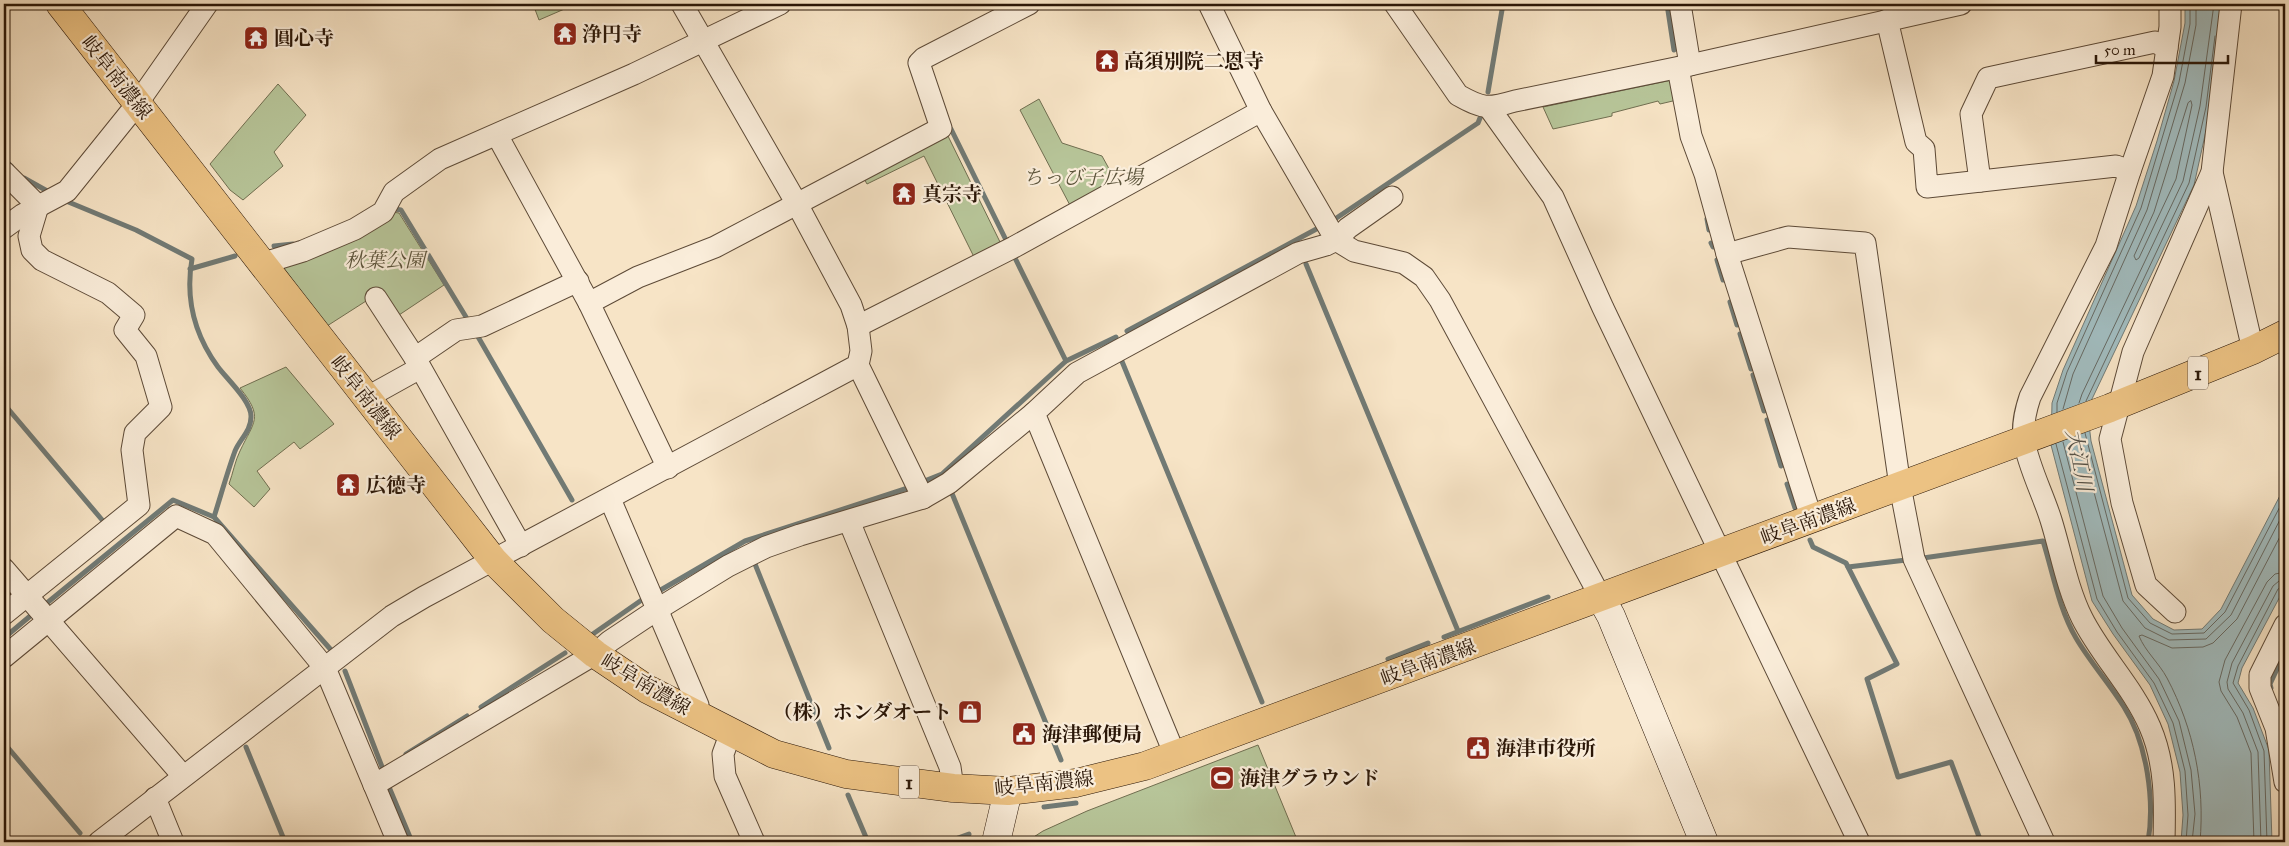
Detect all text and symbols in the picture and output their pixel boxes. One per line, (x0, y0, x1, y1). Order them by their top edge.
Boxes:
temple icon: 浄円寺 (552, 21, 578, 47)
place label: 浄円寺 (582, 22, 642, 46)
temple icon: 圓心寺 (243, 25, 269, 51)
place label: 圓心寺 (274, 26, 334, 50)
street label: 岐阜南濃線 (77, 30, 157, 124)
scale bar (2096, 32, 2229, 64)
text: 50 m (2104, 41, 2136, 59)
temple icon: 高須別院二恩寺 (1094, 48, 1120, 74)
place label: 高須別院二恩寺 (1124, 49, 1264, 73)
park label: ちっび子広場 (1023, 165, 1145, 189)
temple icon: 真宗寺 (891, 181, 917, 207)
place label: 真宗寺 (922, 182, 982, 206)
park label: 秋葉公園 (345, 248, 428, 272)
street label: 岐阜南濃線 (326, 350, 406, 444)
road number: 1 (2188, 356, 2208, 389)
water label: 大江川 (2060, 427, 2098, 495)
temple icon: 広徳寺 (335, 472, 361, 498)
place label: 広徳寺 (366, 473, 426, 497)
street label: 岐阜南濃線 (1757, 493, 1859, 549)
street label: 岐阜南濃線 (1377, 634, 1479, 690)
street label: 岐阜南濃線 (597, 648, 695, 720)
shop icon: （株）ホンダオート (957, 699, 983, 725)
place label: （株）ホンダオート (773, 700, 952, 724)
public building icon: 海津郵便局 (1011, 721, 1037, 747)
place label: 海津郵便局 (1042, 722, 1142, 746)
public building icon: 海津市役所 (1465, 735, 1491, 761)
place label: 海津市役所 (1496, 736, 1596, 760)
sports icon: 海津グラウンド (1209, 765, 1235, 791)
road number: 1 (899, 766, 919, 799)
street label: 岐阜南濃線 (993, 766, 1095, 800)
place label: 海津グラウンド (1240, 766, 1380, 790)

